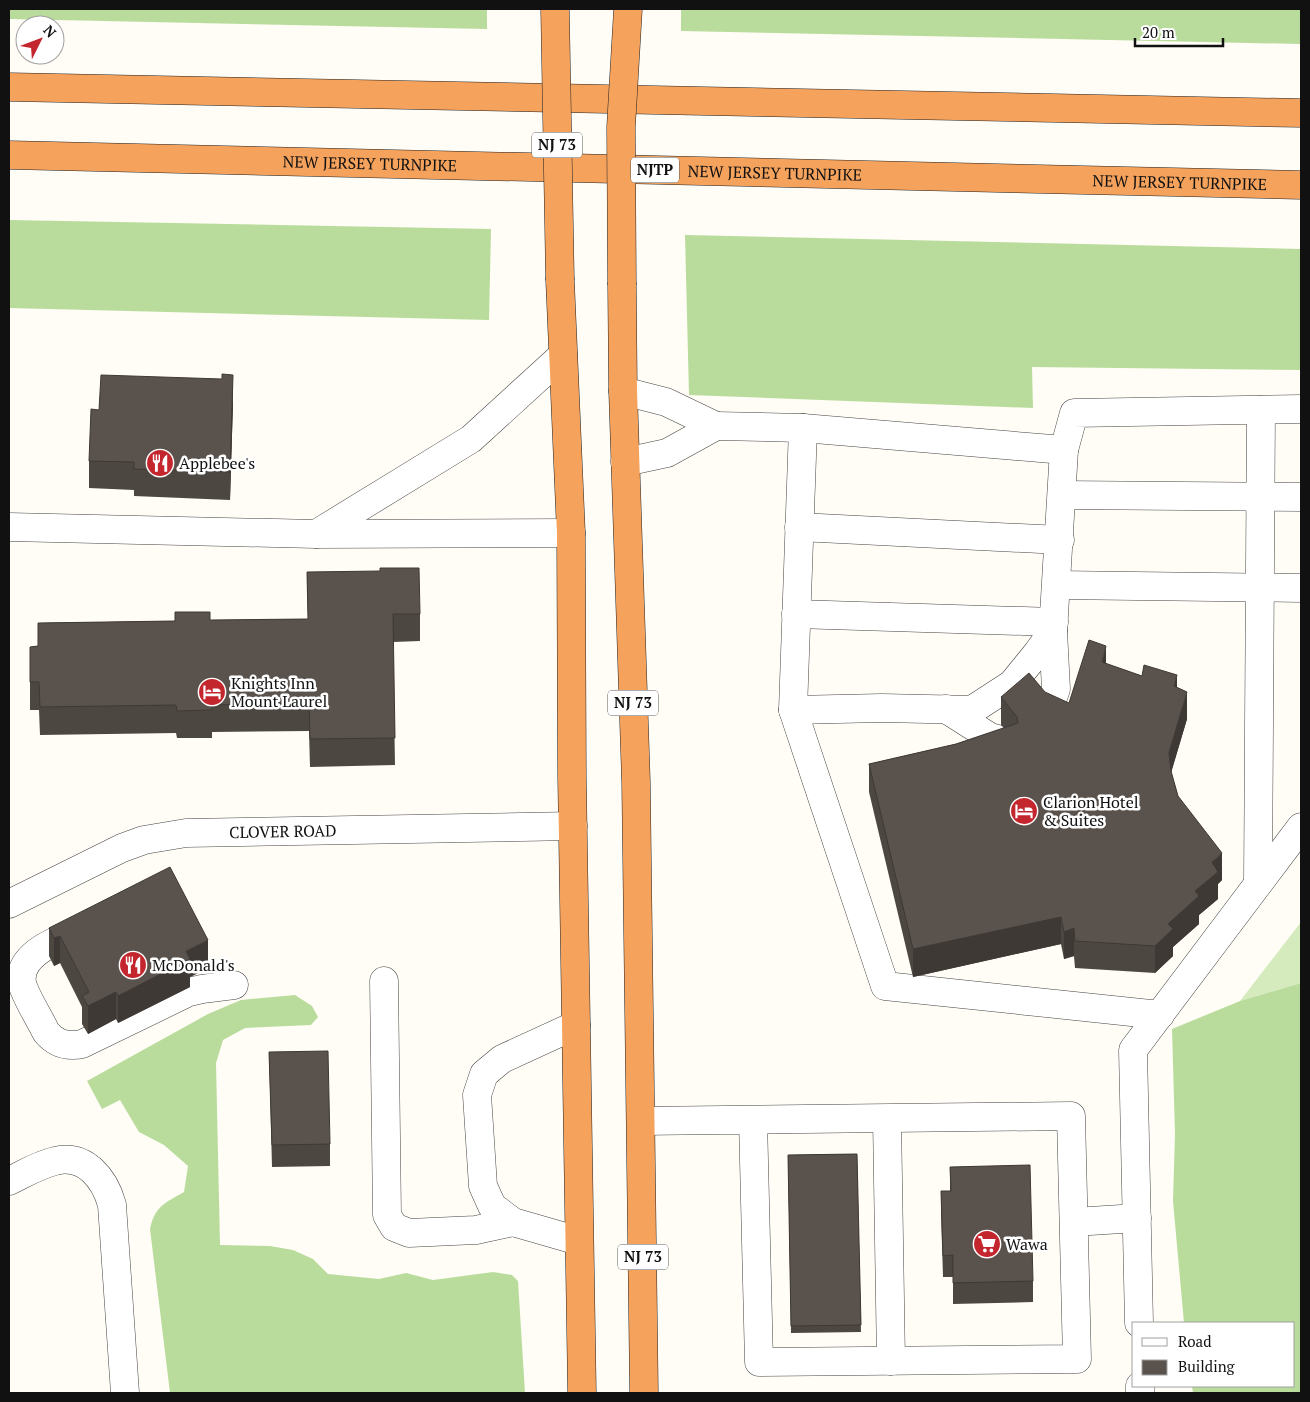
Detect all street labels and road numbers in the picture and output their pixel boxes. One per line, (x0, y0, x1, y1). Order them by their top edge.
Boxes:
road number: NJ 73 (532, 132, 582, 158)
street label: NEW JERSEY TURNPIKE (282, 150, 457, 176)
road number: NJTP (631, 158, 679, 182)
street label: NEW JERSEY TURNPIKE (687, 160, 862, 186)
street label: NEW JERSEY TURNPIKE (1092, 169, 1267, 195)
road number: NJ 73 (608, 690, 658, 716)
street label: CLOVER ROAD (229, 819, 337, 843)
road number: NJ 73 (618, 1244, 668, 1270)

